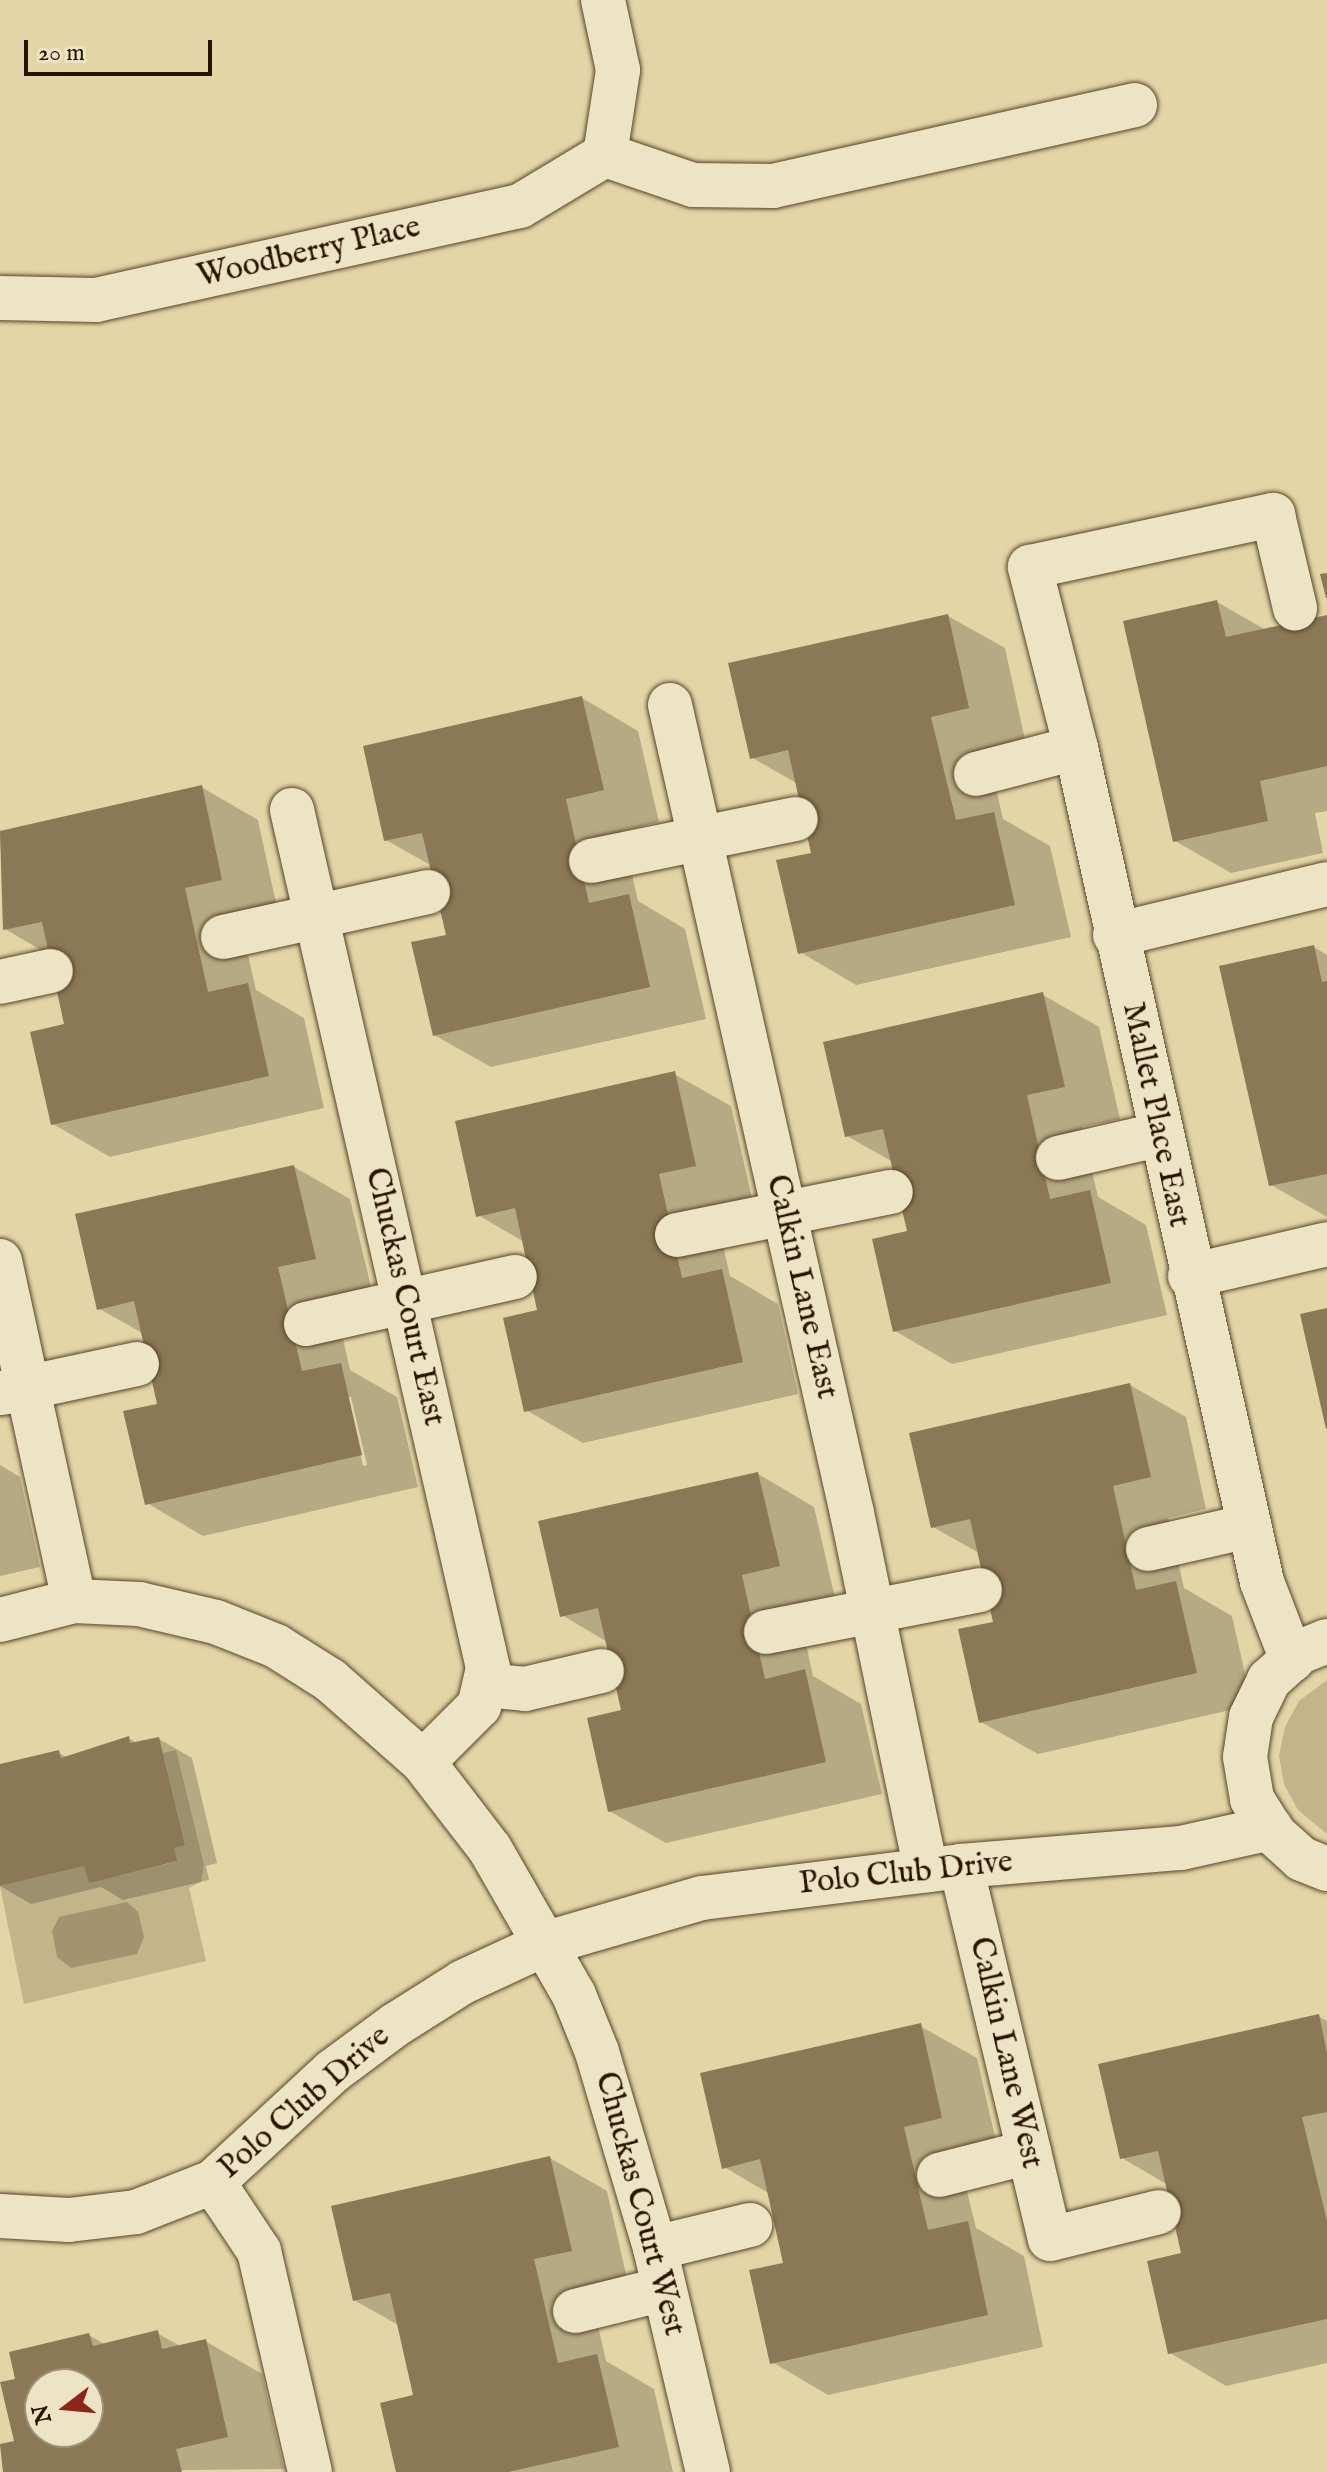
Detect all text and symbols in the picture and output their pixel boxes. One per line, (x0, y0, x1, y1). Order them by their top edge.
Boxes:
scale bar (28, 24, 216, 74)
text: 20 m (38, 38, 85, 69)
street label: Woodberry Place (194, 209, 424, 297)
street label: Mallet Place East (1112, 999, 1198, 1231)
street label: Chuckas Court East (356, 1164, 452, 1430)
street label: Calkin Lane East (757, 1171, 845, 1403)
street label: Polo Club Drive (797, 1844, 1015, 1904)
street label: Calkin Lane West (960, 1934, 1050, 2172)
street label: Polo Club Drive (211, 2018, 399, 2188)
street label: Chuckas Court West (585, 2068, 693, 2340)
north arrow (24, 2368, 104, 2448)
text: N (27, 2401, 59, 2427)

